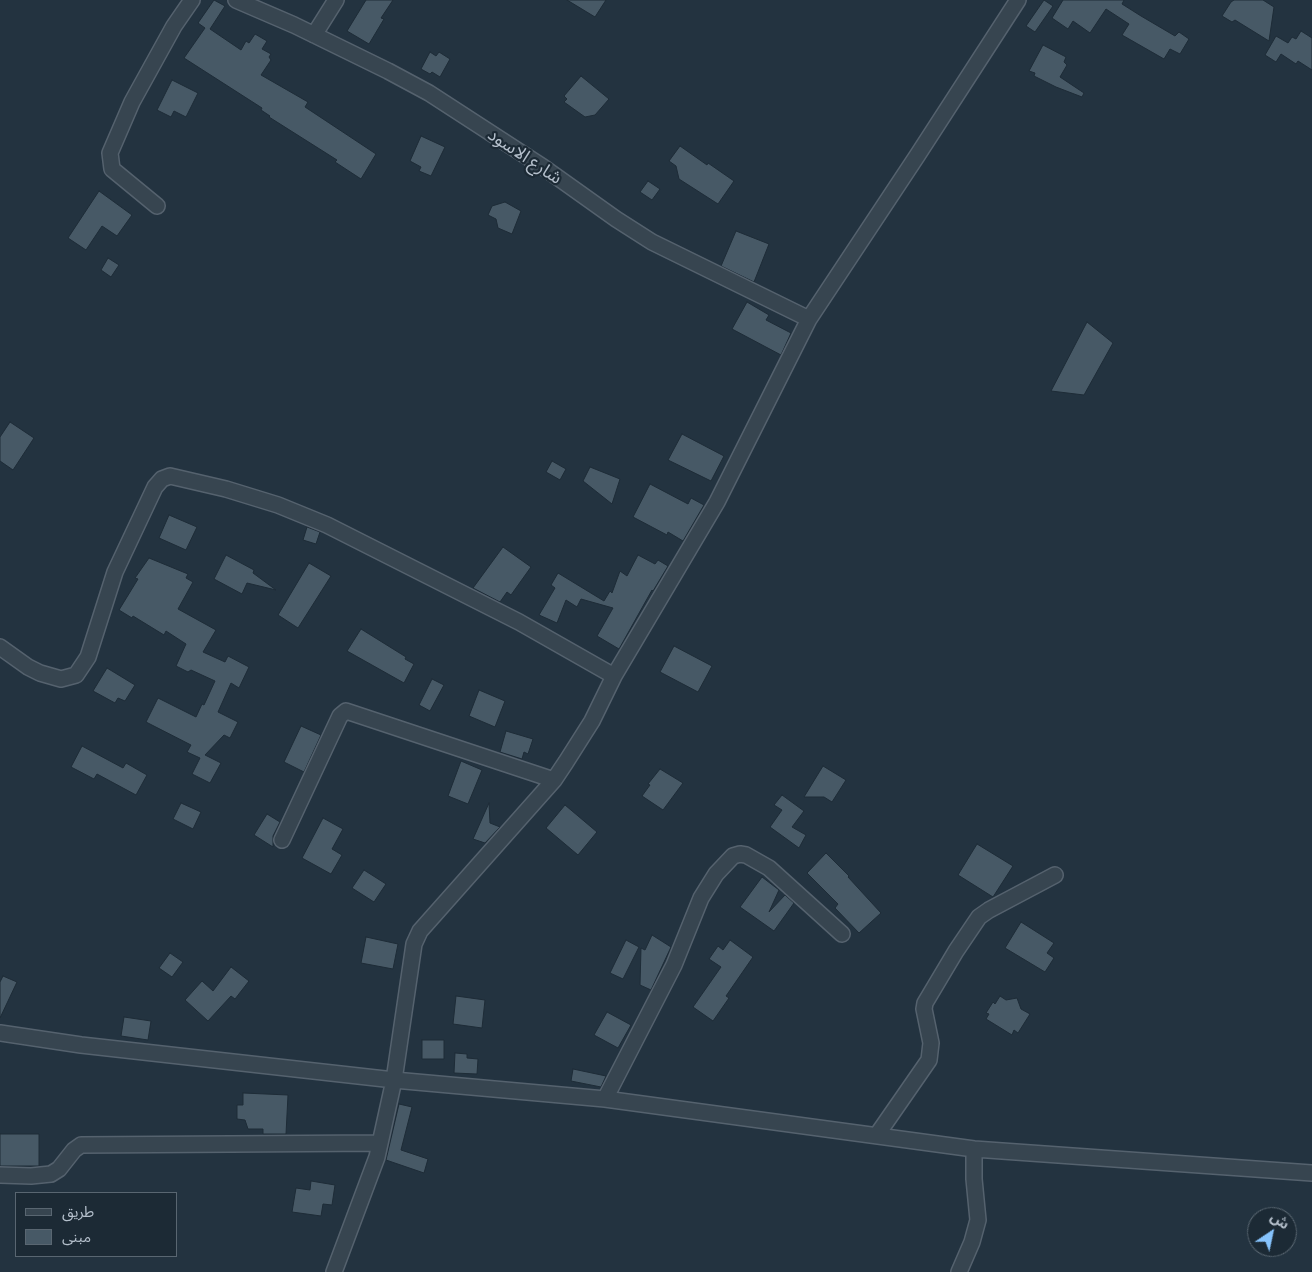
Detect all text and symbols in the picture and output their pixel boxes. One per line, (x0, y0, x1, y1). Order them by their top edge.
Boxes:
street label: شارع الاسود (484, 123, 566, 189)
legend (15, 1192, 178, 1257)
text: طريق (62, 1202, 94, 1220)
north arrow (1247, 1207, 1297, 1257)
text: ش (1267, 1208, 1293, 1232)
text: مبنى (62, 1227, 91, 1245)

